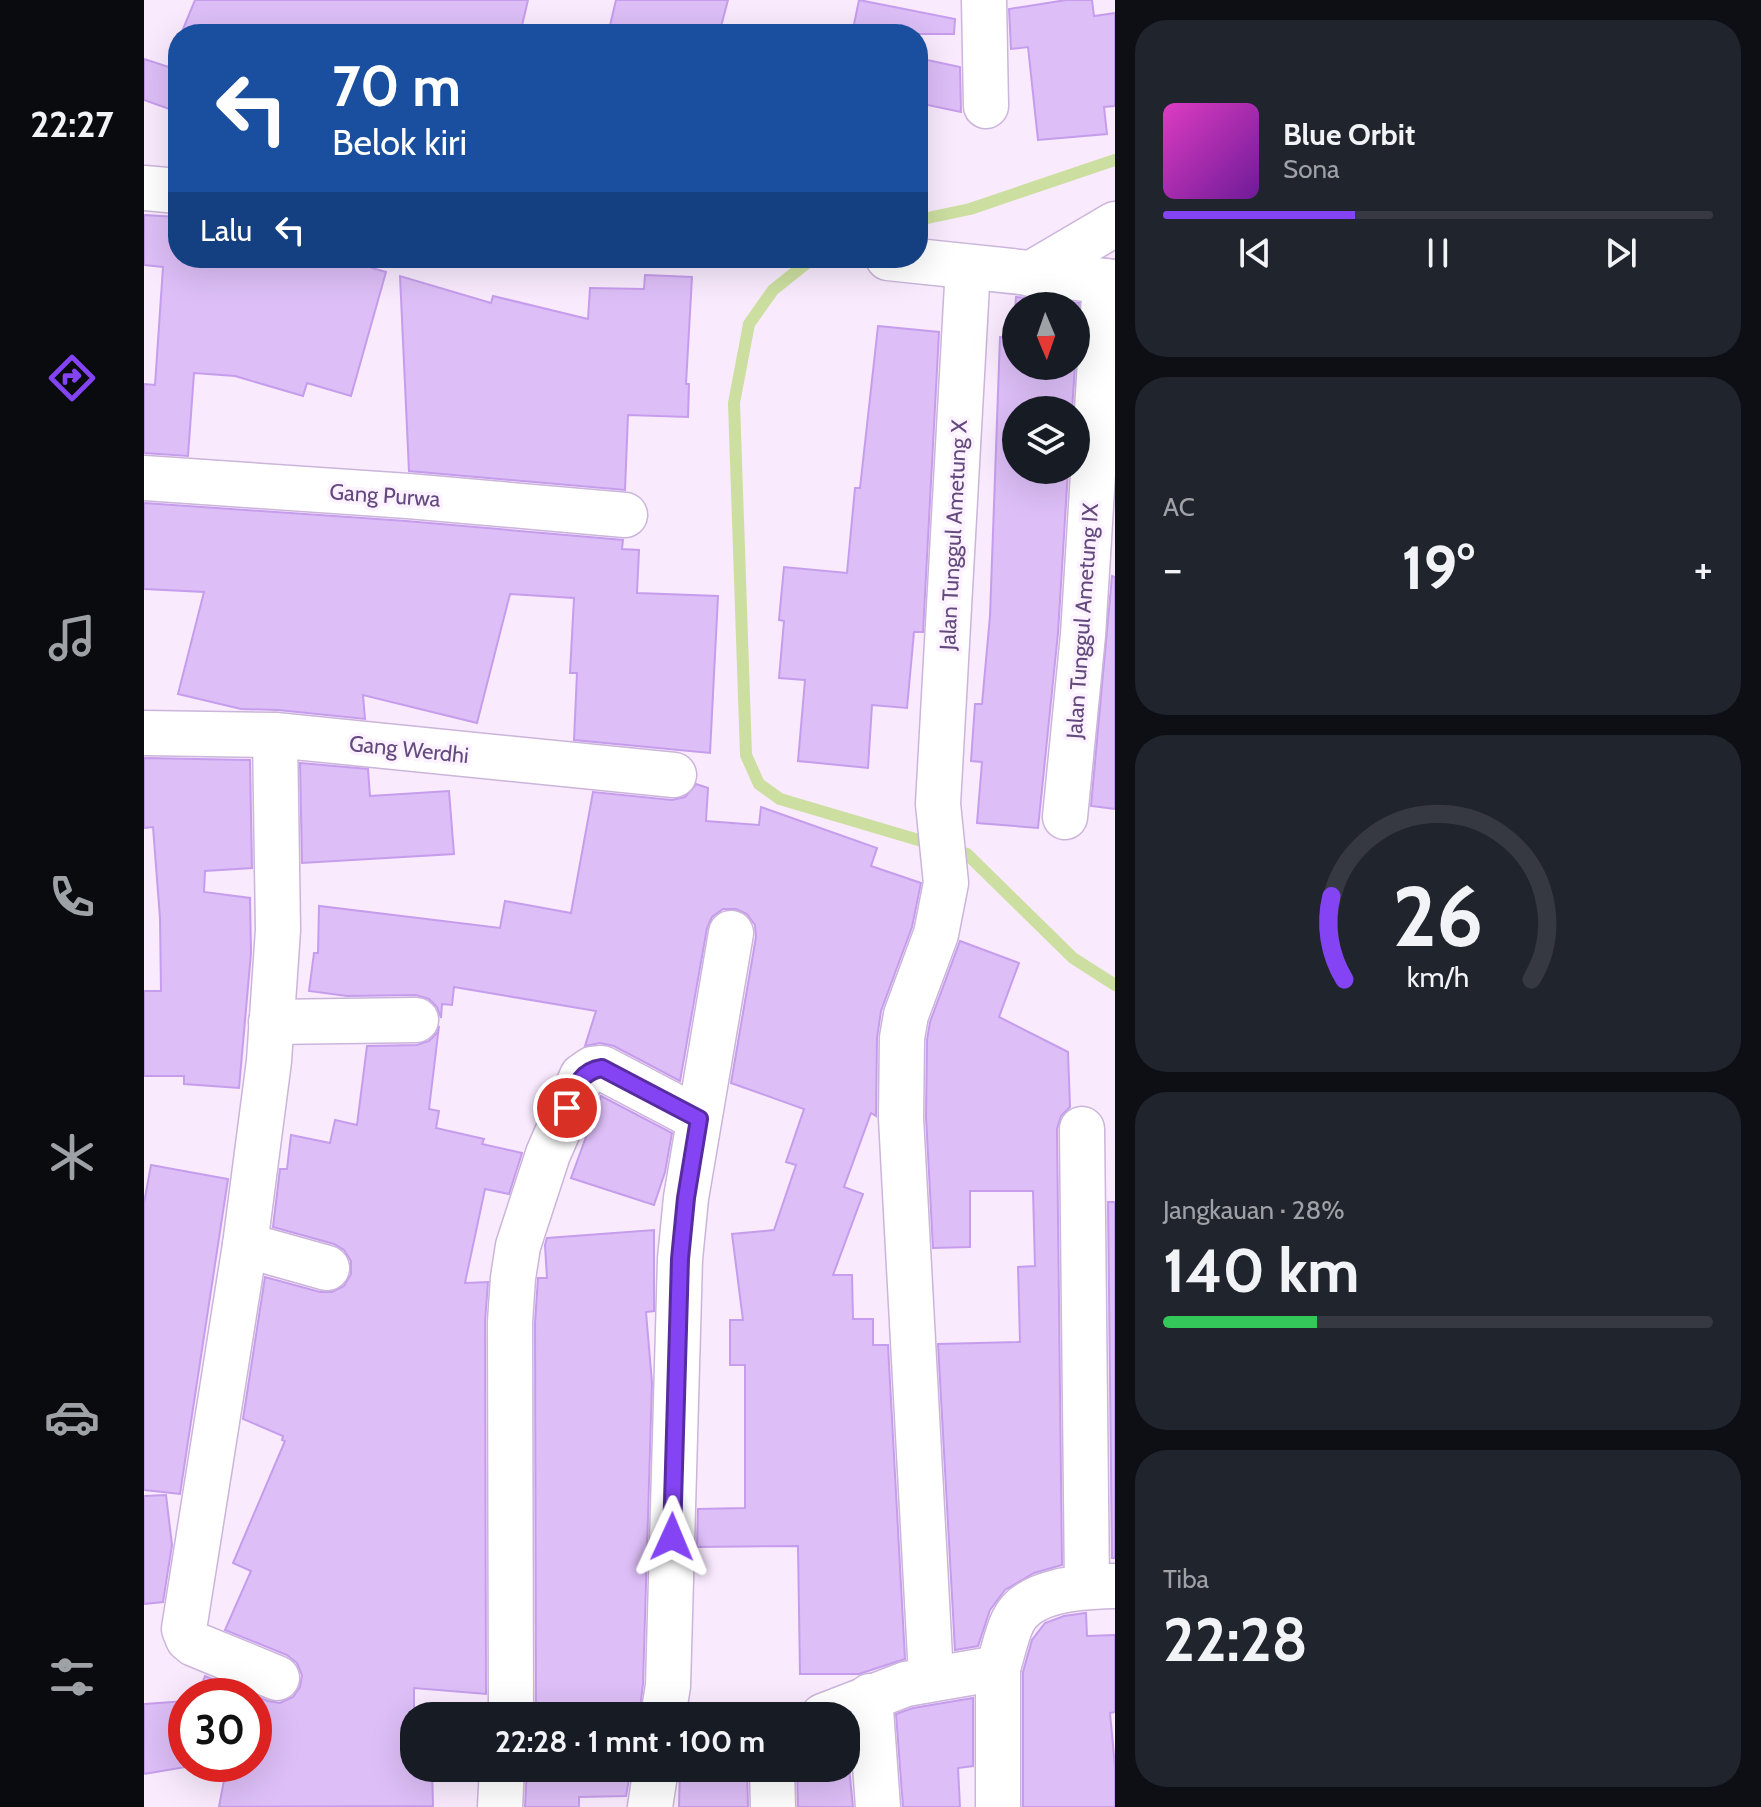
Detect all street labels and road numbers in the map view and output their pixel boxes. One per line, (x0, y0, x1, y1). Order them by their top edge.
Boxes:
street label: Jalan Tunggul Ametung X (934, 419, 973, 652)
street label: Gang Purwa (329, 478, 442, 513)
street label: Jalan Tunggul Ametung IX (1061, 502, 1104, 741)
street label: Gang Werdhi (348, 730, 470, 769)

